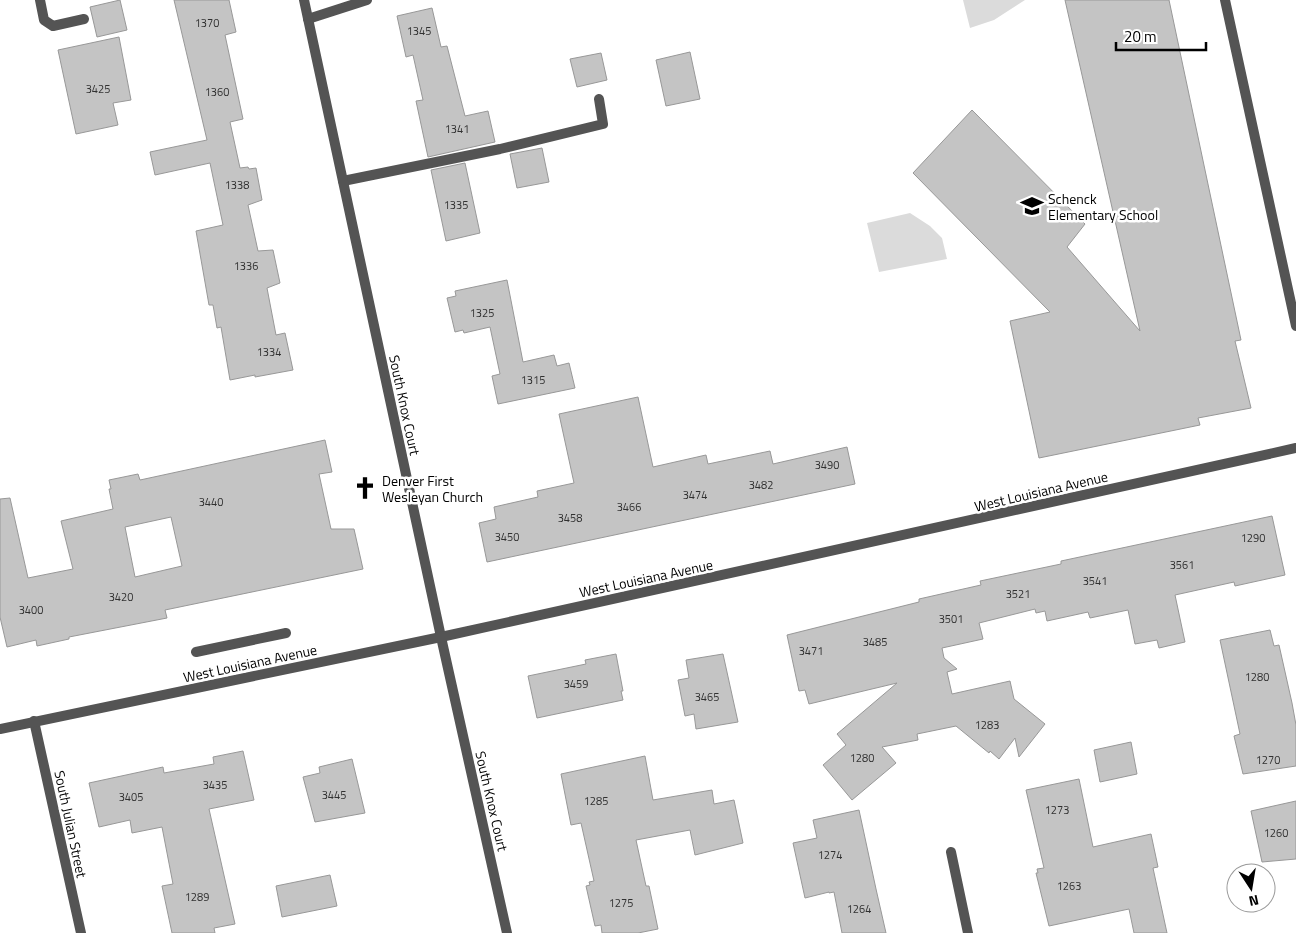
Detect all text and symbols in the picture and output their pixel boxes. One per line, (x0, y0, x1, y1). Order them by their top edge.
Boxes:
house number: 1370 (195, 15, 219, 31)
scale bar (1116, 20, 1206, 52)
house number: 1345 (407, 23, 431, 39)
text: 20 m (1124, 25, 1157, 48)
house number: 3425 (86, 81, 110, 97)
house number: 1360 (205, 84, 229, 100)
house number: 1341 (445, 121, 469, 137)
house number: 1338 (225, 177, 249, 193)
place label: Schenck Elementary School (1048, 188, 1158, 225)
school or university icon: Schenck Elementary School (1019, 193, 1045, 219)
house number: 1335 (444, 197, 468, 213)
house number: 1336 (234, 258, 258, 274)
house number: 1325 (470, 305, 494, 321)
house number: 1334 (257, 344, 281, 360)
street label: South Knox Court (384, 353, 426, 457)
house number: 1315 (521, 372, 545, 388)
house number: 3490 (815, 457, 839, 473)
street label: West Louisiana Avenue (972, 465, 1110, 517)
place label: Denver First Wesleyan Church (382, 470, 483, 507)
church icon: Denver First Wesleyan Church (352, 475, 378, 501)
house number: 3482 (749, 477, 773, 493)
house number: 3474 (683, 487, 707, 503)
house number: 3440 (199, 494, 223, 510)
house number: 3466 (617, 499, 641, 515)
house number: 3458 (558, 510, 582, 526)
house number: 3450 (495, 529, 519, 545)
house number: 1290 (1241, 530, 1265, 546)
street label: West Louisiana Avenue (577, 554, 715, 602)
house number: 3561 (1170, 557, 1194, 573)
house number: 3541 (1083, 573, 1107, 589)
house number: 3521 (1006, 586, 1030, 602)
house number: 3420 (109, 589, 133, 605)
house number: 3400 (19, 602, 43, 618)
house number: 3501 (939, 611, 963, 627)
house number: 3485 (863, 634, 887, 650)
street label: West Louisiana Avenue (181, 639, 319, 687)
house number: 3471 (799, 643, 823, 659)
house number: 1280 (1245, 669, 1269, 685)
house number: 3459 (564, 676, 588, 692)
house number: 3465 (695, 689, 719, 705)
house number: 1283 (975, 717, 999, 733)
street label: South Knox Court (470, 749, 514, 853)
house number: 1280 (850, 750, 874, 766)
house number: 1270 (1256, 752, 1280, 768)
street label: South Julian Street (49, 768, 93, 880)
house number: 3435 (203, 777, 227, 793)
house number: 3445 (322, 787, 346, 803)
house number: 3405 (119, 789, 143, 805)
house number: 1285 (584, 793, 608, 809)
house number: 1273 (1045, 802, 1069, 818)
house number: 1260 (1264, 825, 1288, 841)
house number: 1274 (818, 847, 842, 863)
north arrow (1226, 863, 1276, 913)
house number: 1263 (1057, 878, 1081, 894)
house number: 1289 (185, 889, 209, 905)
text: N (1247, 890, 1261, 912)
house number: 1275 (609, 895, 633, 911)
house number: 1264 (847, 901, 871, 917)

